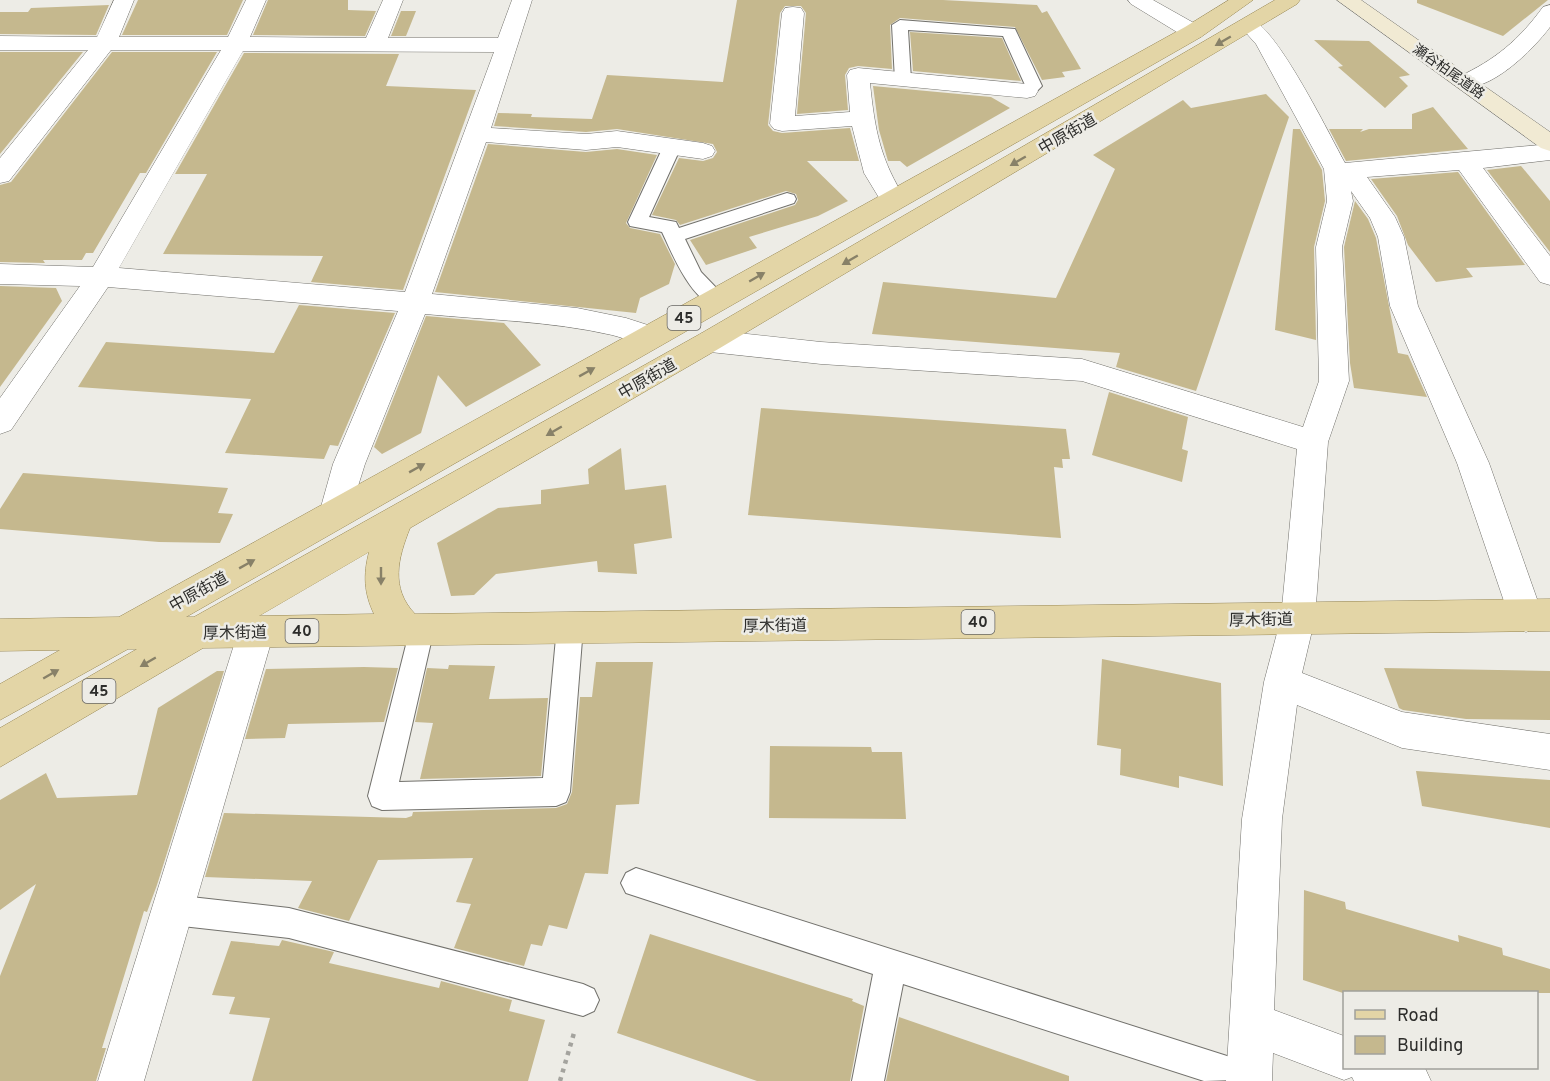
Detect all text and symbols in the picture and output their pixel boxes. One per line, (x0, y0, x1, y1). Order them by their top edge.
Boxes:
one-way arrow (1214, 36, 1231, 46)
street label: 瀬谷柏尾道路 (1409, 41, 1487, 103)
street label: 中原街道 (1035, 110, 1101, 159)
one-way arrow (1009, 156, 1026, 166)
one-way arrow (842, 254, 858, 265)
one-way arrow (749, 272, 766, 282)
road number: 45 (668, 306, 700, 330)
street label: 中原街道 (615, 355, 681, 404)
one-way arrow (578, 367, 595, 377)
one-way arrow (545, 426, 562, 436)
one-way arrow (409, 463, 426, 473)
one-way arrow (239, 558, 255, 569)
one-way arrow (376, 567, 386, 586)
street label: 中原街道 (166, 568, 232, 617)
road number: 40 (962, 610, 994, 634)
street label: 厚木街道 (1229, 610, 1293, 632)
street label: 厚木街道 (743, 616, 807, 638)
road number: 40 (286, 619, 318, 643)
street label: 厚木街道 (203, 623, 267, 645)
one-way arrow (140, 656, 156, 667)
one-way arrow (43, 669, 60, 679)
road number: 45 (82, 679, 116, 703)
legend (1343, 991, 1538, 1069)
text: Road (1397, 1005, 1439, 1028)
text: Building (1397, 1035, 1463, 1058)

